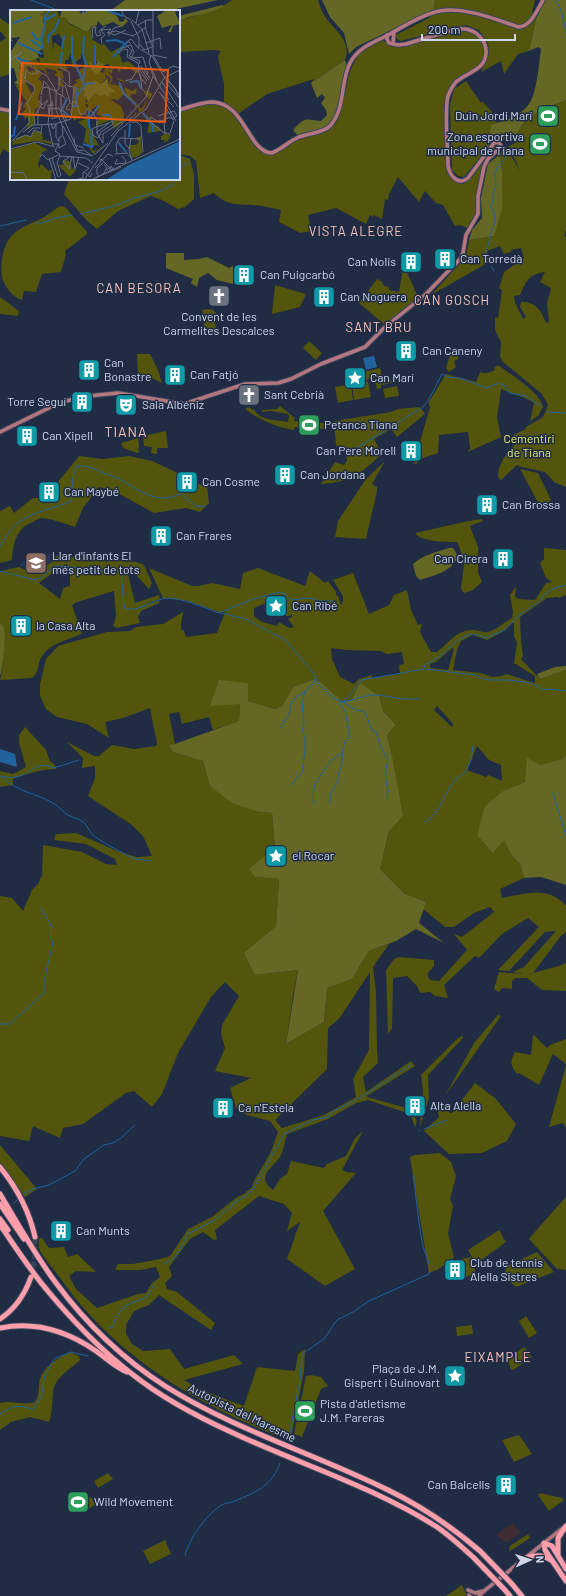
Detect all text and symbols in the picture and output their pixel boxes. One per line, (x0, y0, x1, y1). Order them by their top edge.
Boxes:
inset map (10, 10, 180, 180)
scale bar (422, 16, 515, 42)
text: 200 m (428, 22, 460, 36)
sports icon: Duin Jordi Marí (535, 103, 561, 129)
place label: Duin Jordi Marí (455, 108, 532, 122)
place label: Zona esportiva municipal de Tiana (427, 129, 524, 157)
sports icon: Zona esportiva municipal de Tiana (527, 131, 553, 157)
district label: VISTA ALEGRE (309, 223, 403, 239)
building icon: Can Torredà (432, 246, 458, 272)
building icon: Can Nolis (398, 249, 424, 275)
place label: Can Torredà (460, 251, 522, 265)
place label: Can Nolis (348, 254, 396, 268)
building icon: Can Puigcarbó (231, 262, 257, 288)
place label: Can Puigcarbó (260, 267, 335, 281)
district label: CAN BESORA (96, 280, 182, 296)
church icon: Convent de les Carmelites Descalces (206, 283, 232, 309)
building icon: Can Noguera (311, 284, 337, 310)
place label: Can Noguera (340, 289, 407, 303)
district label: CAN GOSCH (414, 292, 490, 308)
place label: Convent de les Carmelites Descalces (163, 309, 275, 337)
district label: SANT BRU (346, 319, 412, 335)
building icon: Can Caneny (393, 338, 419, 364)
place label: Can Caneny (422, 343, 483, 357)
place label: Can Bonastre (104, 355, 152, 383)
building icon: Can Bonastre (76, 357, 102, 383)
building icon: Can Fatjó (162, 362, 188, 388)
place icon: Can Marí (342, 365, 368, 391)
place label: Can Fatjó (190, 367, 238, 381)
place label: Can Marí (370, 370, 414, 384)
church icon: Sant Cebrià (236, 382, 262, 408)
place label: Sant Cebrià (264, 387, 324, 401)
building icon: Torre Seguí (69, 389, 95, 415)
theatre icon: Sala Albéniz (113, 392, 139, 418)
place label: Torre Seguí (7, 394, 66, 408)
place label: Sala Albéniz (142, 397, 204, 411)
sports icon: Petanca Tiana (296, 412, 322, 438)
place label: Petanca Tiana (324, 417, 397, 431)
building icon: Can Xipell (14, 423, 40, 449)
district label: TIANA (104, 423, 148, 440)
place label: Can Xipell (42, 428, 93, 442)
park label: Cementiri de Tiana (503, 431, 555, 459)
building icon: Can Pere Morell (398, 438, 424, 464)
place label: Can Pere Morell (316, 443, 396, 457)
building icon: Can Jordana (272, 462, 298, 488)
place label: Can Jordana (300, 467, 365, 481)
building icon: Can Cosme (174, 469, 200, 495)
place label: Can Cosme (202, 474, 260, 488)
building icon: Can Maybé (36, 479, 62, 505)
place label: Can Maybé (64, 484, 119, 498)
building icon: Can Brossa (474, 492, 500, 518)
place label: Can Brossa (502, 497, 560, 511)
building icon: Can Frares (148, 523, 174, 549)
place label: Can Frares (176, 528, 232, 542)
building icon: Can Cirera (490, 546, 516, 572)
place label: Llar d'infants El més petit de tots (52, 548, 140, 576)
school or university icon: Llar d'infants El més petit de tots (23, 550, 49, 576)
place label: Can Cirera (434, 551, 488, 565)
place icon: Can Ribé (263, 593, 289, 619)
place label: Can Ribé (292, 598, 337, 612)
building icon: la Casa Alta (8, 613, 34, 639)
place label: la Casa Alta (36, 618, 95, 632)
place icon: el Rocar (263, 843, 289, 869)
place label: el Rocar (292, 848, 335, 862)
building icon: Alta Alella (402, 1093, 428, 1119)
building icon: Ca n'Estela (210, 1095, 236, 1121)
place label: Alta Alella (430, 1098, 481, 1112)
place label: Ca n'Estela (238, 1100, 294, 1114)
building icon: Can Munts (48, 1218, 74, 1244)
place label: Can Munts (76, 1223, 130, 1237)
place label: Club de tennis Alella Sistres (470, 1255, 543, 1283)
building icon: Club de tennis Alella Sistres (442, 1257, 468, 1283)
district label: EIXAMPLE (464, 1349, 532, 1365)
place label: Plaça de J.M. Gispert i Guinovart (344, 1361, 440, 1389)
place icon: Plaça de J.M. Gispert i Guinovart (442, 1363, 468, 1389)
street label: Autopista del Maresme (186, 1380, 299, 1444)
place label: Pista d'atletisme J.M. Pareras (320, 1396, 406, 1424)
sports icon: Pista d'atletisme J.M. Pareras (292, 1398, 318, 1424)
building icon: Can Balcells (493, 1472, 519, 1498)
place label: Can Balcells (428, 1477, 490, 1491)
sports icon: Wild Movement (65, 1489, 91, 1515)
place label: Wild Movement (94, 1494, 173, 1508)
north arrow (510, 1540, 550, 1580)
text: N (534, 1555, 547, 1563)

